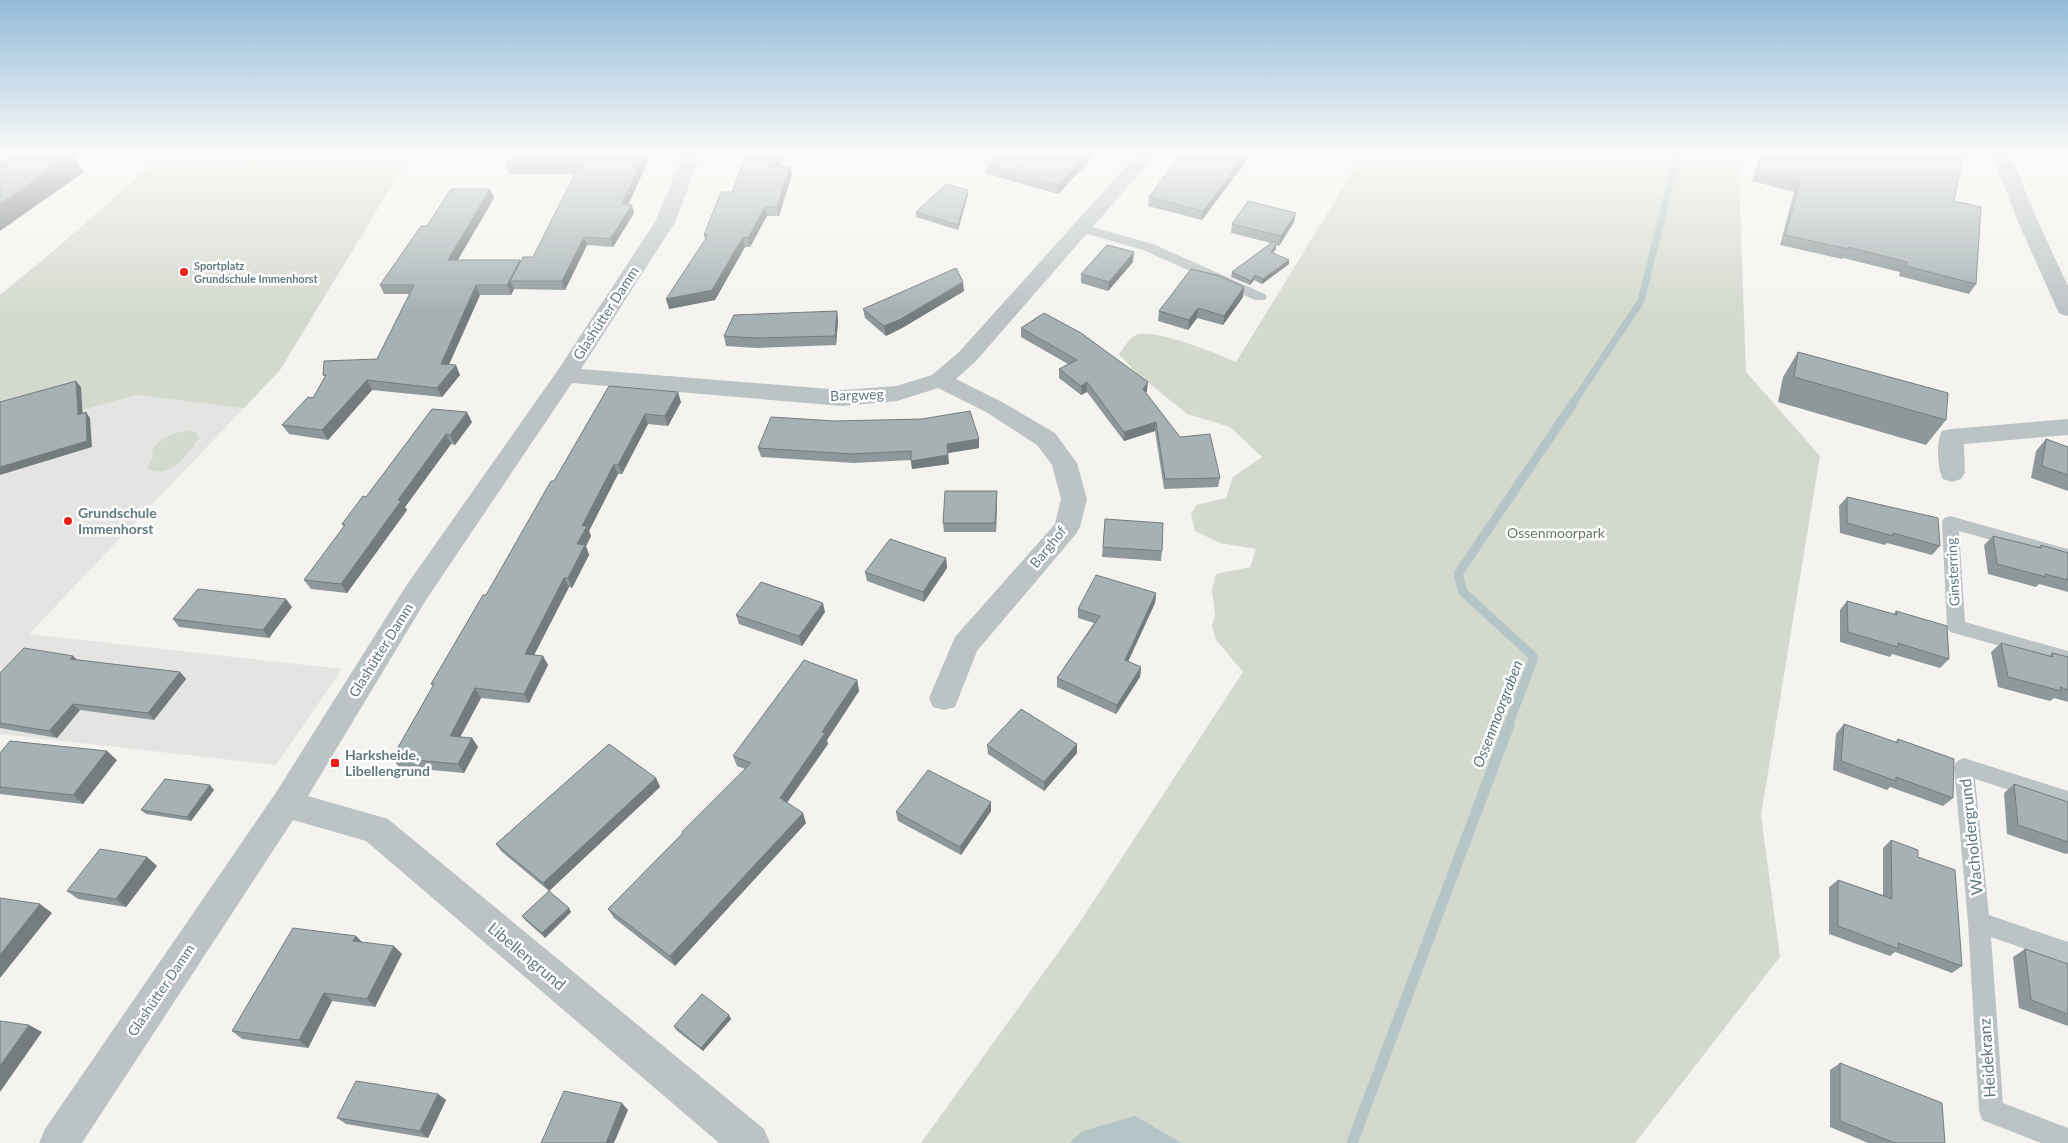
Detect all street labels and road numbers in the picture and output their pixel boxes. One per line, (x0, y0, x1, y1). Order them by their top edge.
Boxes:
street label: Glashütter Damm (569, 263, 642, 363)
street label: Bargweg (830, 385, 884, 404)
street label: Barghof (1026, 522, 1070, 571)
street label: Ginsterring (1942, 537, 1963, 607)
street label: Glashütter Damm (345, 599, 416, 700)
street label: Wacholdergrund (1955, 778, 1986, 896)
street label: Libellengrund (485, 918, 570, 994)
street label: Glashütter Damm (123, 940, 198, 1039)
street label: Heidekranz (1974, 1018, 1999, 1098)

